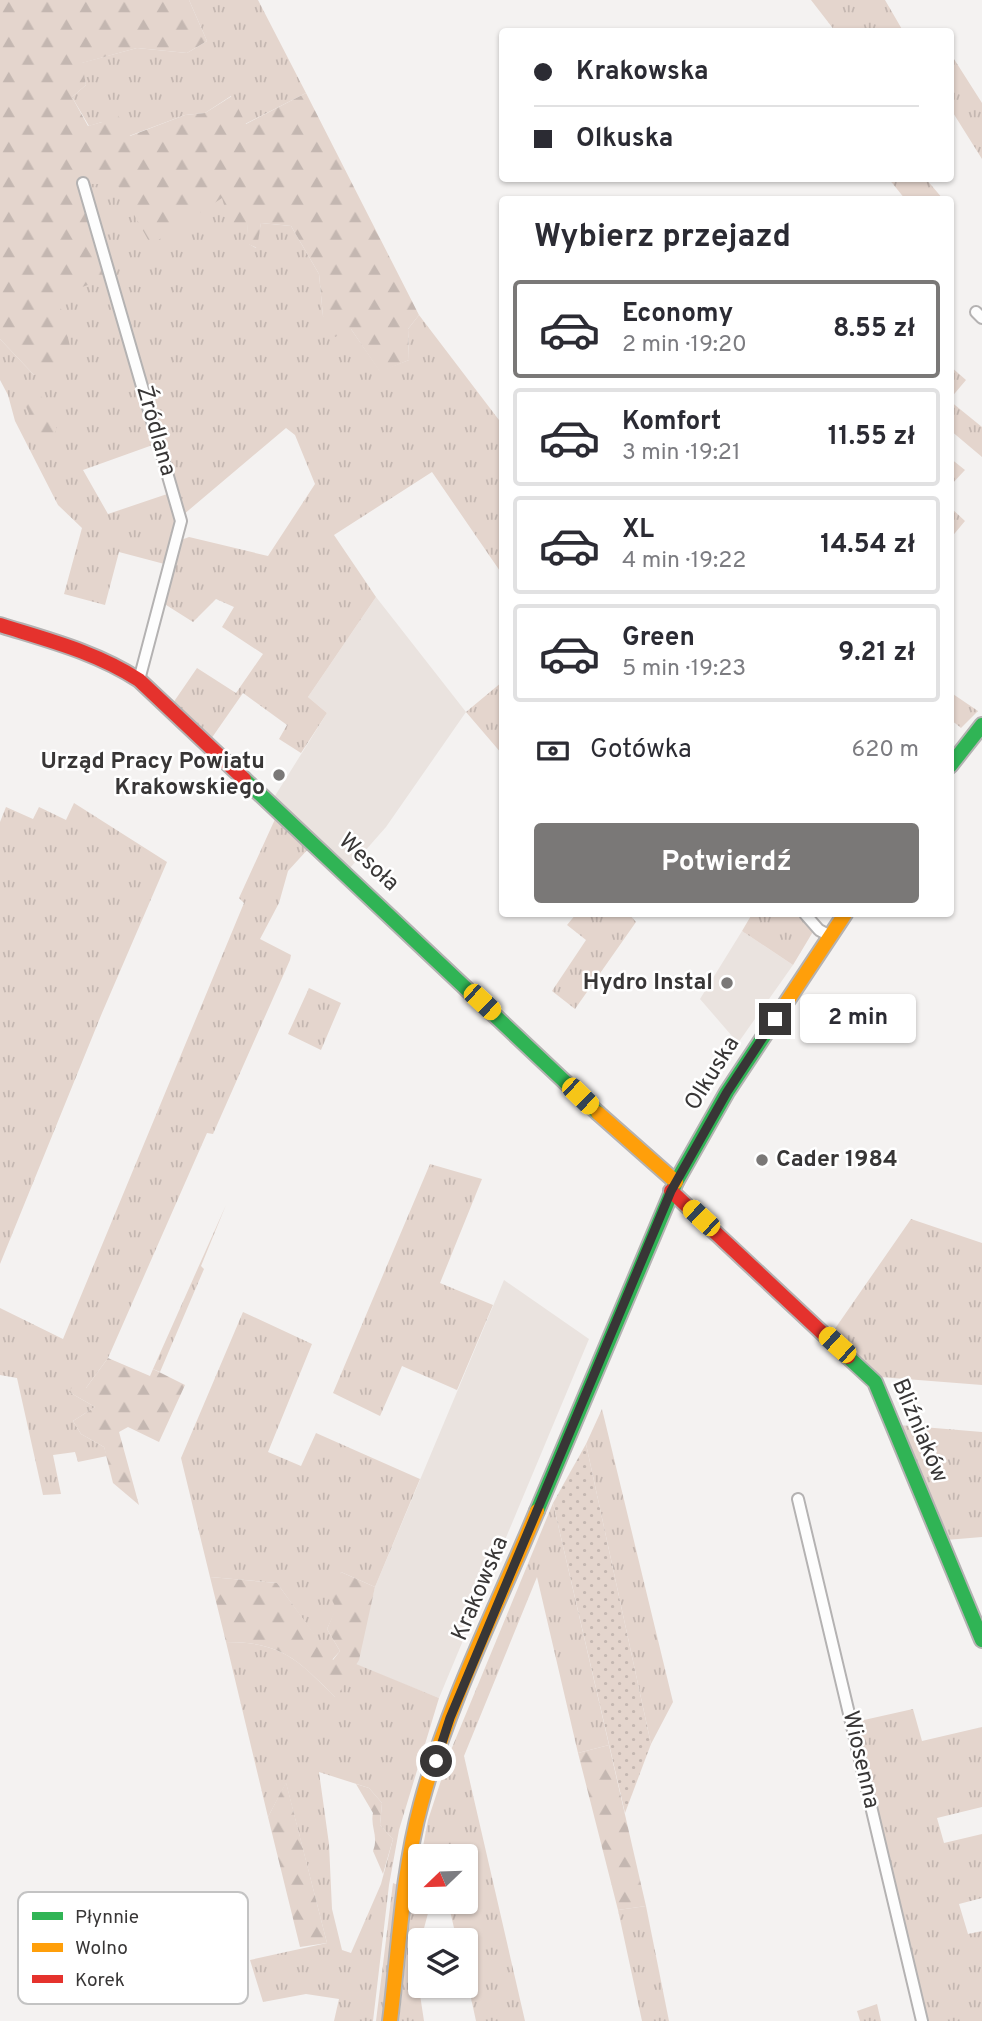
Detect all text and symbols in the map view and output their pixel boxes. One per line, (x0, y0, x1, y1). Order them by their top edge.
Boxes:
text: Krakowska (576, 56, 709, 89)
text: Olkuska (576, 123, 673, 156)
text: Wybierz przejazd (534, 218, 791, 258)
icon: car (538, 298, 601, 361)
text: Economy (622, 298, 733, 331)
text: 8.55 zł (833, 313, 915, 346)
text: 2 min · 19:20 (622, 331, 747, 360)
street label: Źródlana (128, 382, 183, 480)
icon: car (538, 406, 601, 469)
text: Komfort (622, 406, 721, 439)
text: 11.55 zł (828, 421, 915, 454)
text: 3 min · 19:21 (622, 439, 740, 468)
icon: car (538, 514, 601, 577)
text: XL (622, 514, 654, 547)
text: 14.54 zł (820, 529, 915, 562)
text: 4 min · 19:22 (622, 547, 746, 576)
icon: car (538, 622, 601, 685)
text: Green (622, 622, 695, 655)
text: 9.21 zł (838, 637, 915, 670)
text: 5 min · 19:23 (622, 655, 746, 684)
icon: cash (534, 732, 572, 770)
text: Gotówka (590, 734, 692, 767)
text: 620 m (852, 736, 919, 765)
place label: Urząd Pracy Powiatu Krakowskiego (40, 748, 265, 803)
marker: Urząd Pracy Powiatu Krakowskiego (271, 767, 287, 783)
button: Potwierdź (534, 823, 919, 903)
street label: Wesoła (332, 828, 404, 898)
place label: Hydro Instal (583, 969, 713, 998)
marker: Hydro Instal (719, 975, 735, 991)
car (460, 980, 505, 1024)
callout: 2 min (800, 995, 915, 1044)
route end (759, 1003, 791, 1035)
text: 2 min (828, 1004, 888, 1033)
street label: Olkuska (679, 1031, 747, 1117)
car (558, 1074, 603, 1118)
place label: Cader 1984 (776, 1146, 898, 1175)
marker: Cader 1984 (754, 1152, 770, 1168)
car (679, 1196, 724, 1240)
car (815, 1323, 860, 1367)
street label: Bliźniaków (884, 1375, 954, 1487)
street label: Krakowska (446, 1532, 516, 1646)
street label: Wiosenna (835, 1708, 885, 1812)
route start (420, 1745, 452, 1777)
north arrow (408, 1844, 478, 1914)
map controls (408, 1844, 478, 1998)
legend (18, 1892, 248, 2004)
text: Płynnie (75, 1906, 139, 1930)
button: layers (408, 1928, 478, 1998)
text: Wolno (75, 1937, 128, 1961)
text: Korek (75, 1969, 125, 1993)

